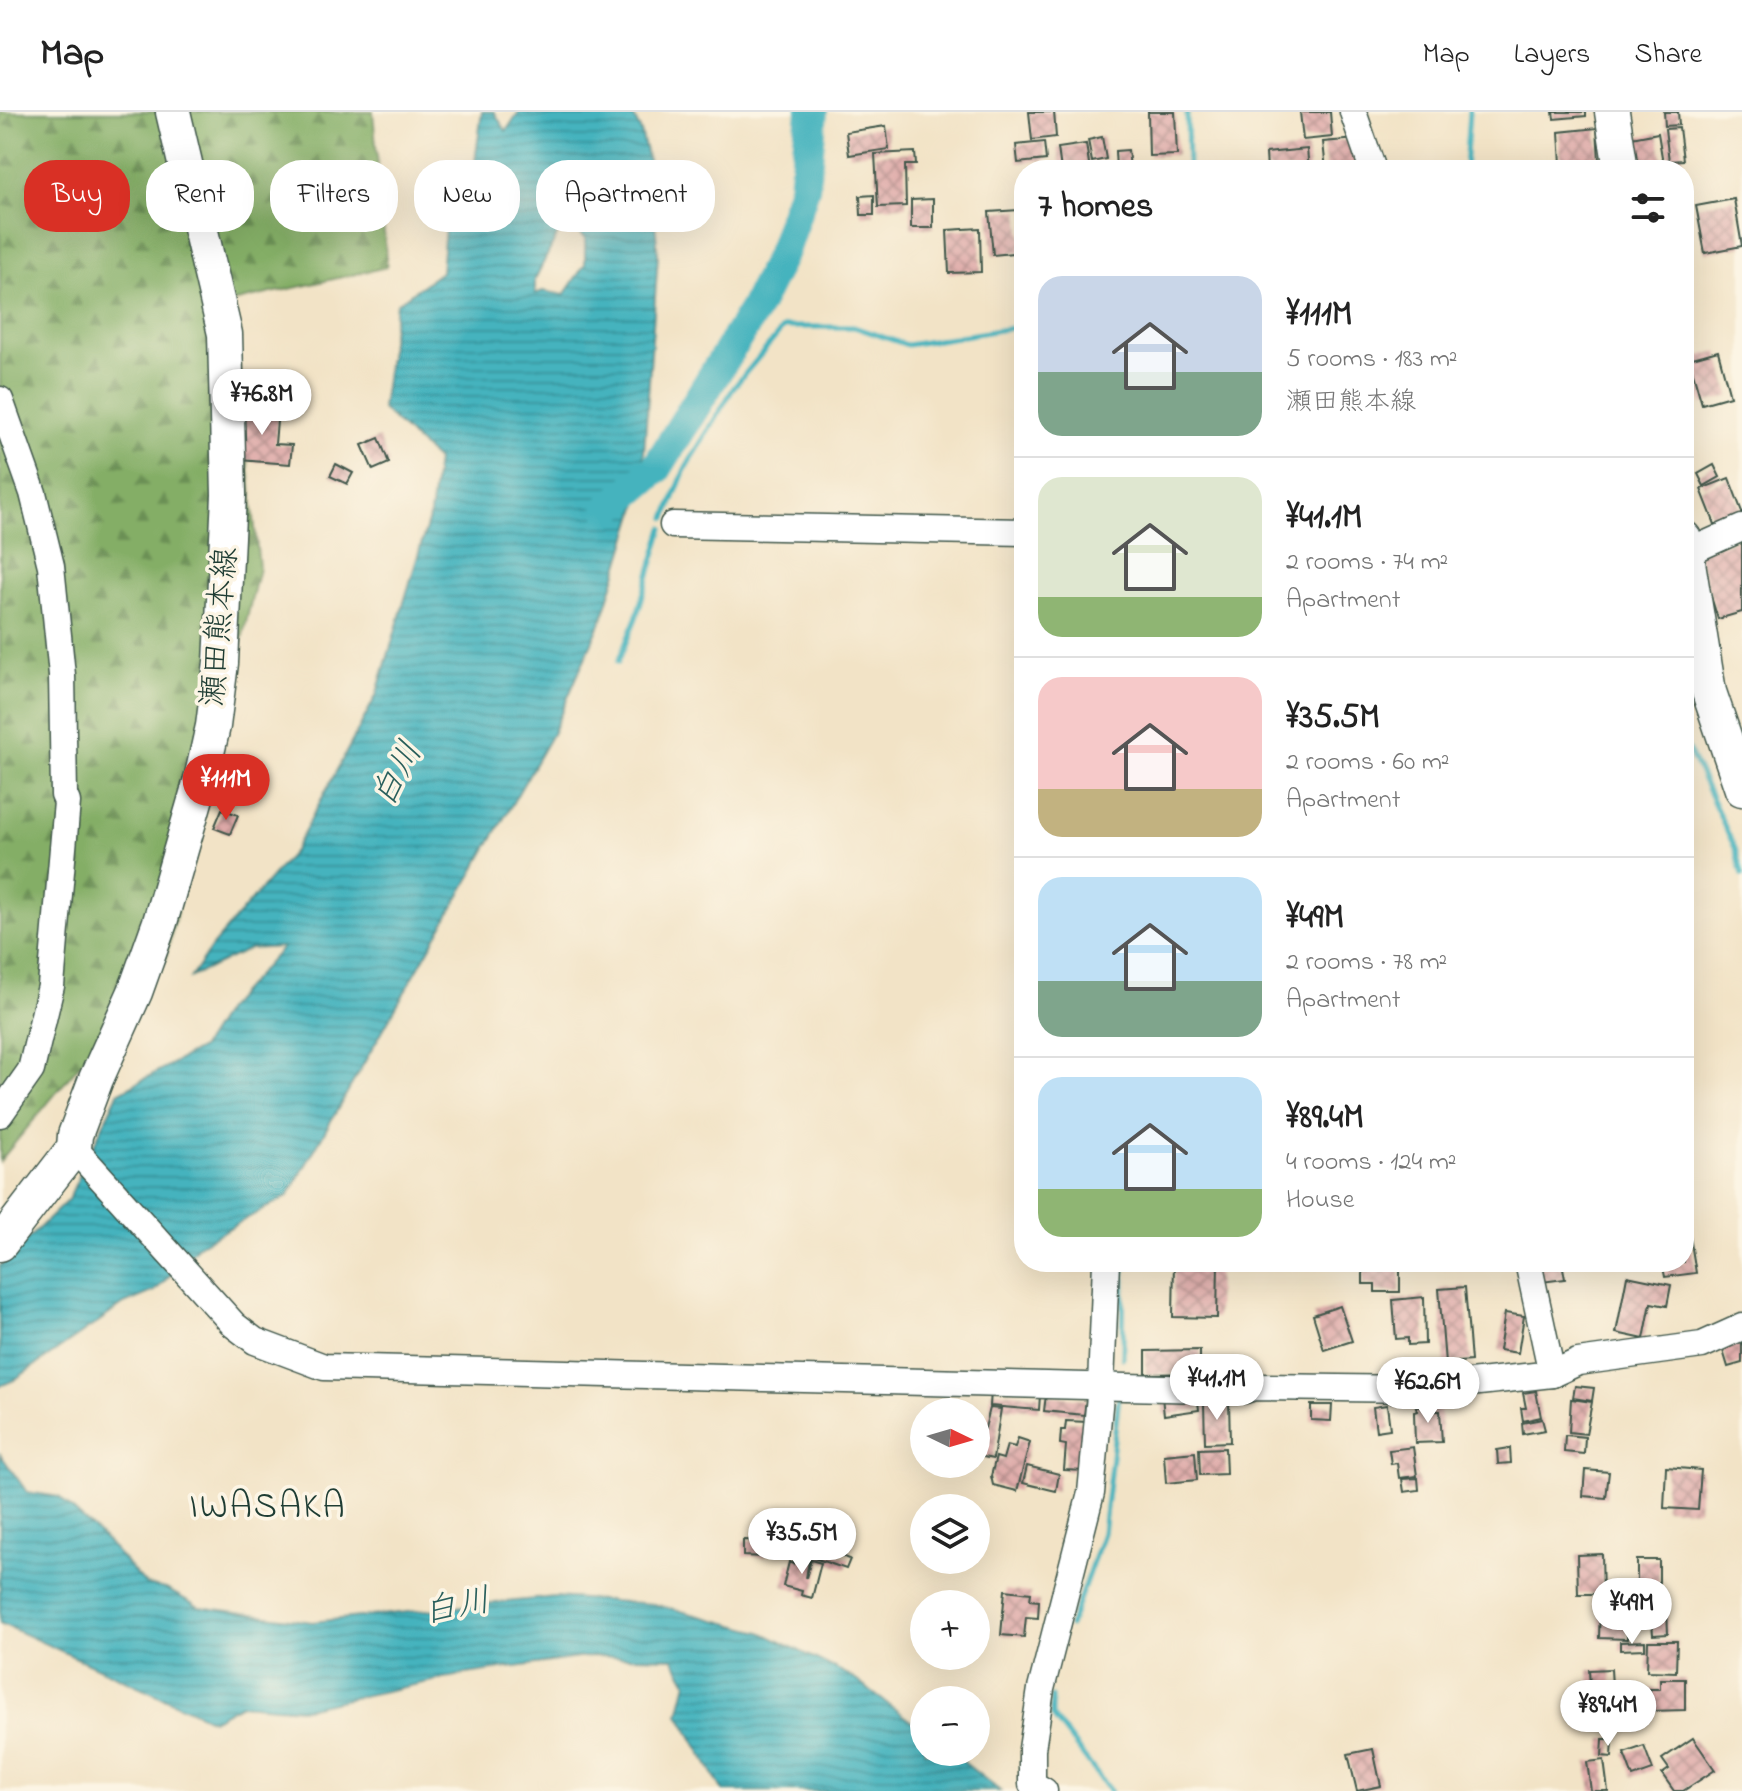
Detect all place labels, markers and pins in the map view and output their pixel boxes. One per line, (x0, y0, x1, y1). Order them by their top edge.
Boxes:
pin: ¥76.8M (197, 369, 327, 437)
pin: ¥111M (170, 754, 282, 822)
pin: ¥41.1M (1152, 1354, 1282, 1422)
pin: ¥62.6M (1363, 1357, 1493, 1425)
pin: ¥35.5M (737, 1508, 867, 1576)
pin: ¥49M (1585, 1578, 1679, 1646)
pin: ¥89.4M (1543, 1680, 1673, 1748)

